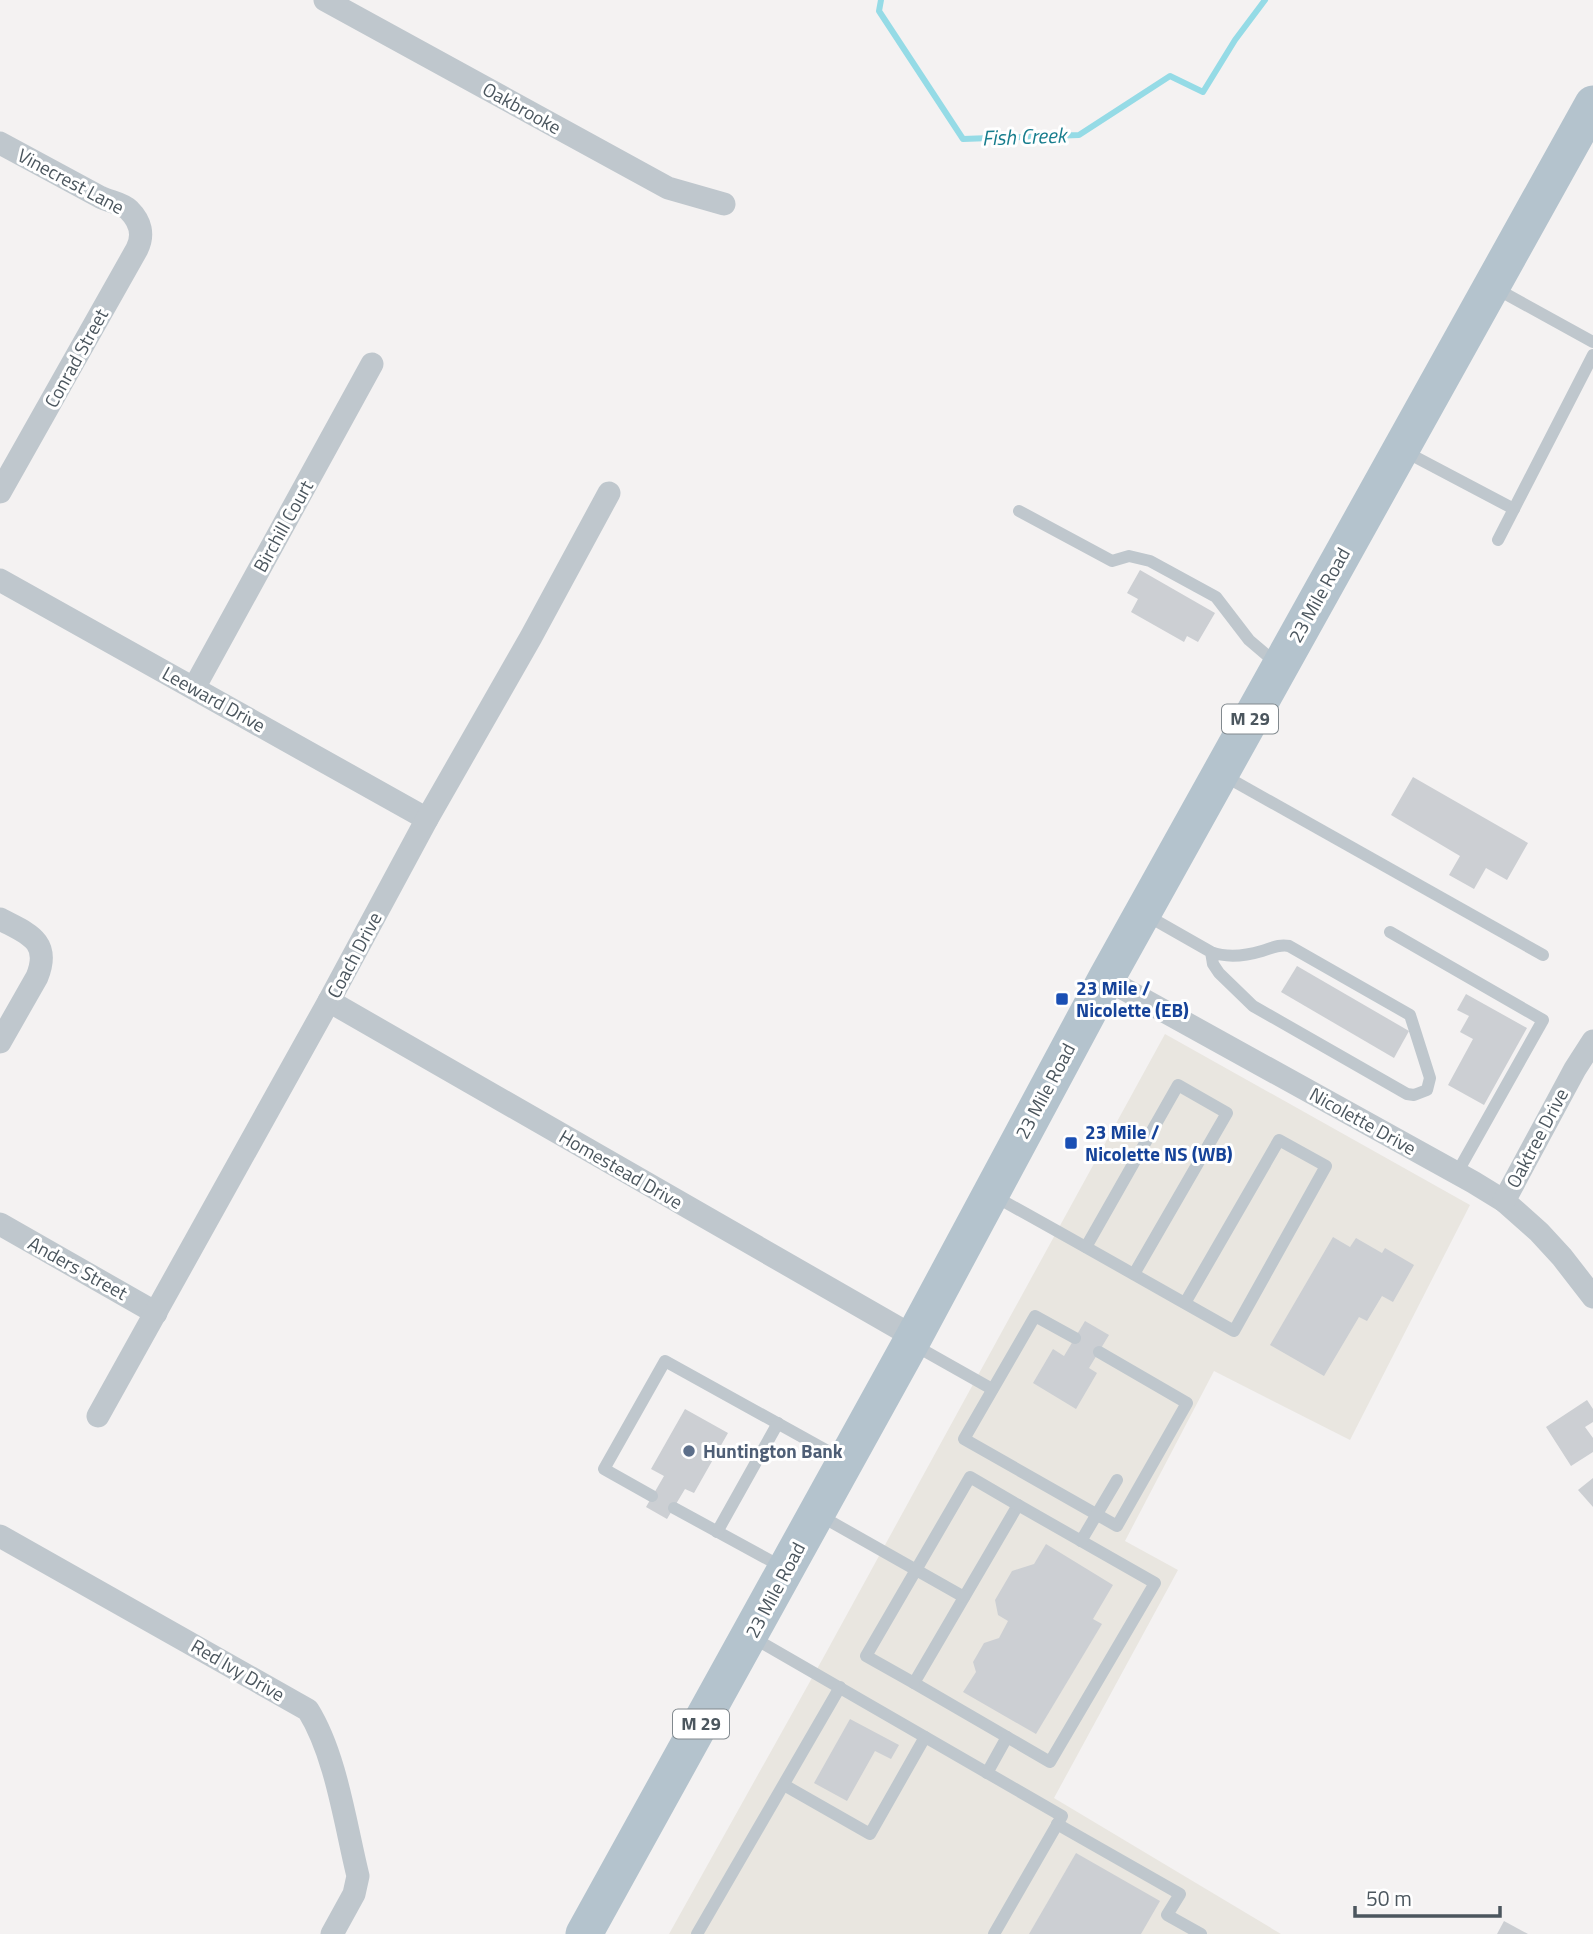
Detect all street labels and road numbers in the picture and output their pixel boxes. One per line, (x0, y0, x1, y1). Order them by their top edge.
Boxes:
street label: Oakbrooke (478, 74, 567, 141)
street label: Vinecrest Lane (13, 140, 130, 221)
street label: Conrad Street (36, 302, 115, 413)
street label: Birchill Court (245, 474, 320, 577)
street label: 23 Mile Road (1280, 542, 1357, 648)
street label: Leeward Drive (157, 658, 271, 739)
road number: M 29 (1222, 704, 1278, 734)
street label: Coach Drive (319, 906, 388, 1003)
street label: 23 Mile Road (1007, 1038, 1082, 1144)
street label: Nicolette Drive (1305, 1079, 1422, 1162)
street label: Oaktree Drive (1498, 1083, 1575, 1193)
street label: Homestead Drive (554, 1121, 689, 1216)
street label: Anders Street (23, 1228, 134, 1307)
street label: 23 Mile Road (737, 1537, 812, 1643)
street label: Red Ivy Drive (186, 1631, 291, 1708)
road number: M 29 (673, 1709, 729, 1738)

